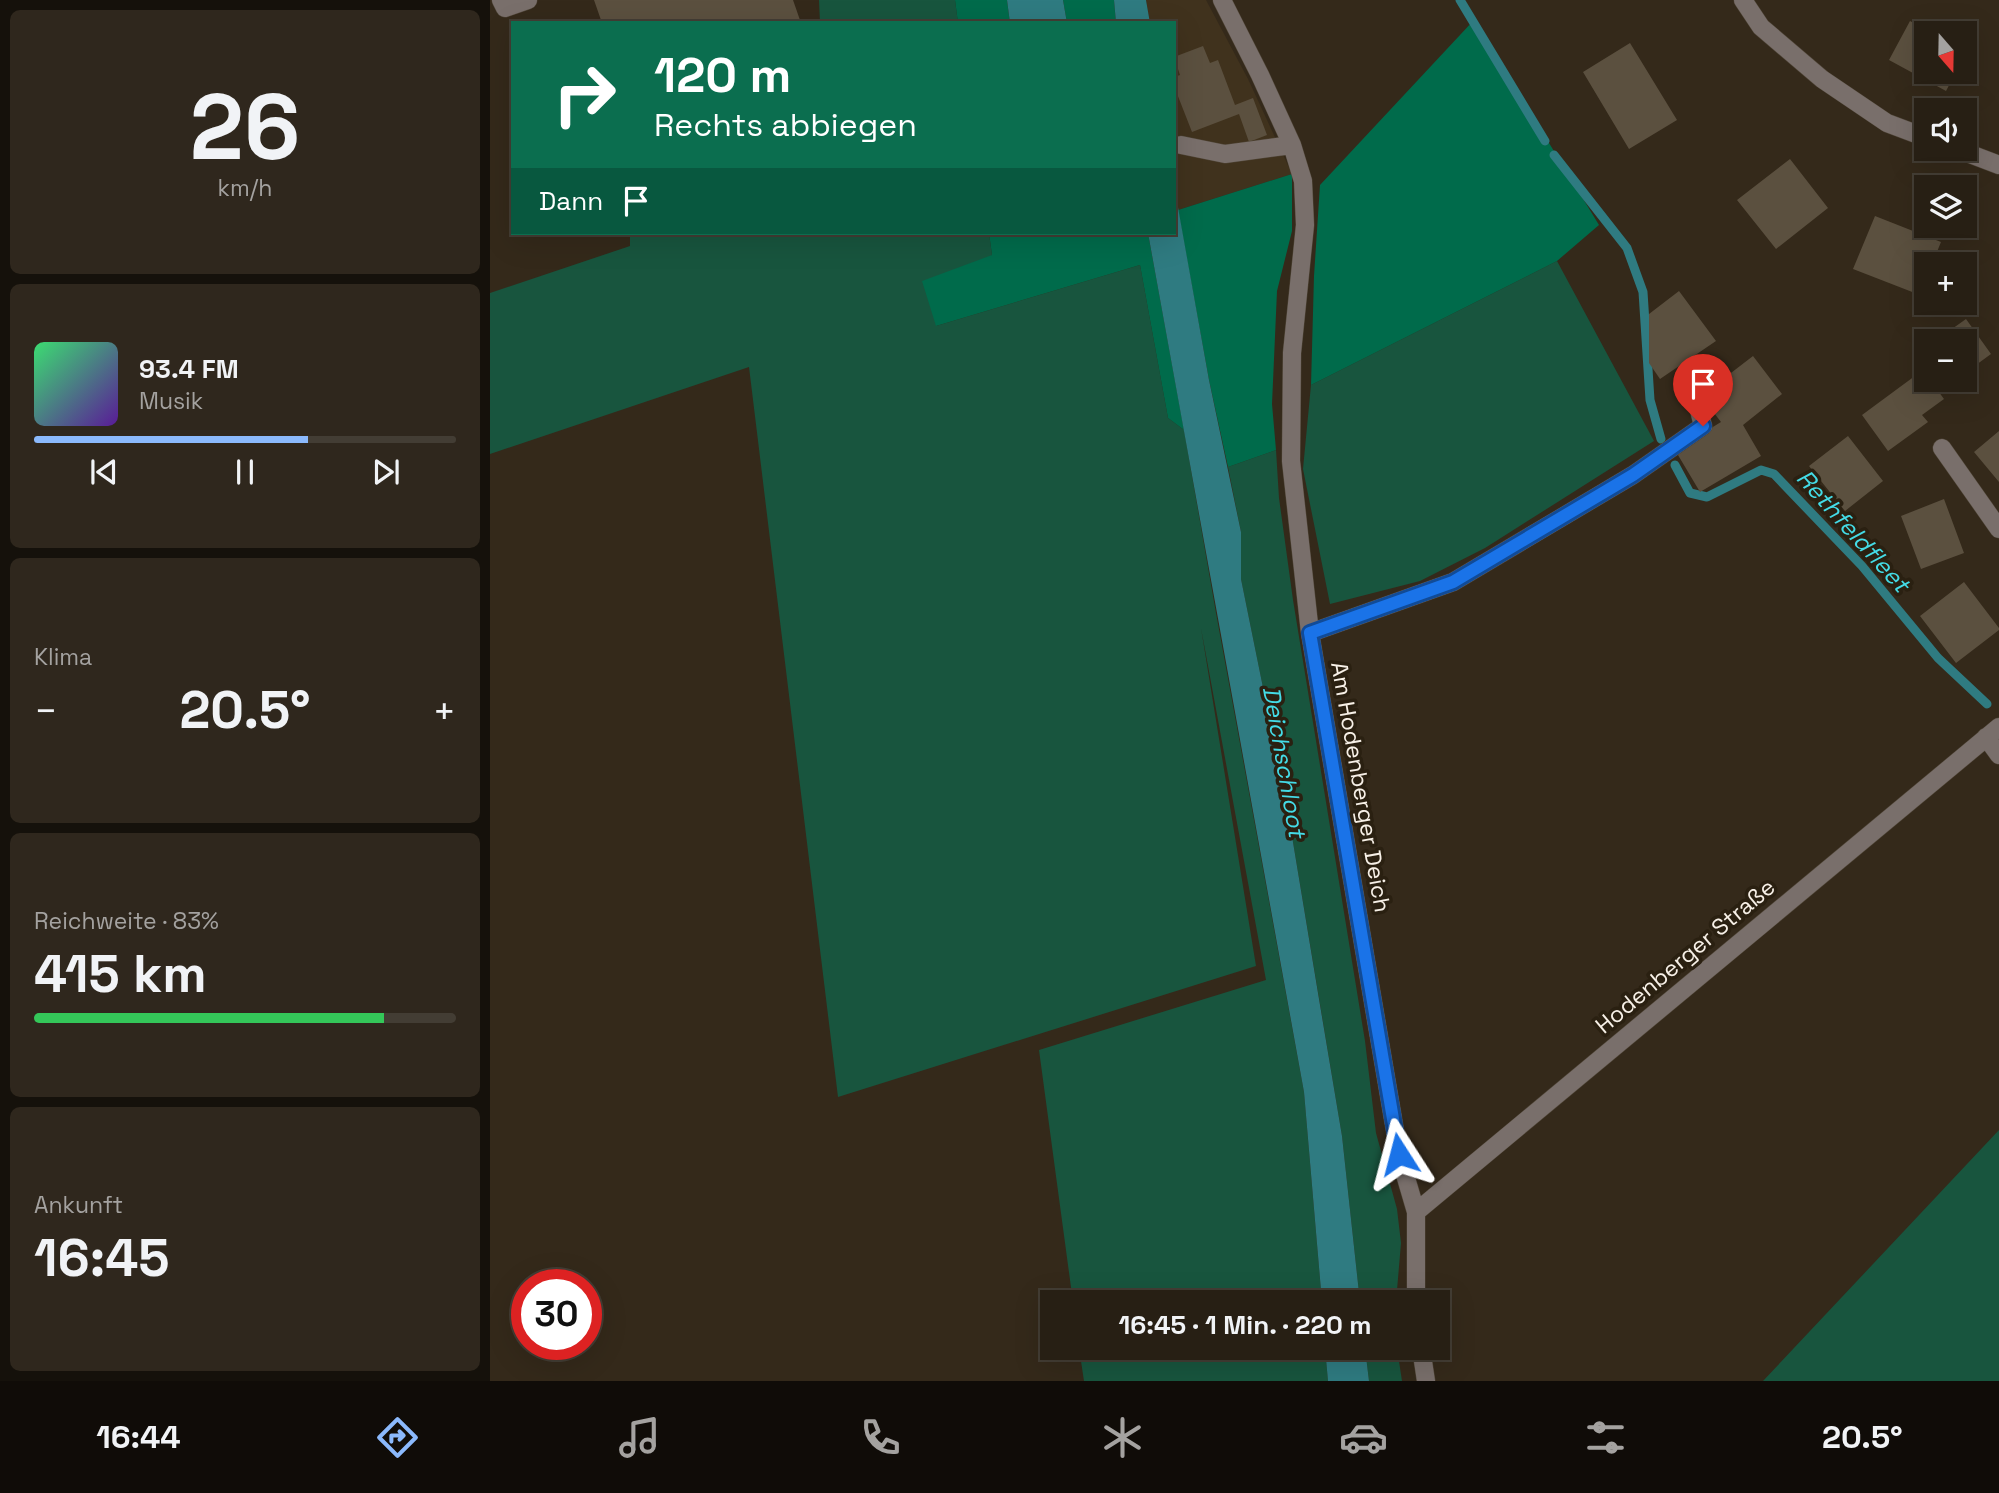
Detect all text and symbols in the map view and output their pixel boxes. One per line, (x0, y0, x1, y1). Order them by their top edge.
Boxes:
north arrow (1914, 21, 1978, 84)
map controls (1914, 21, 1977, 392)
text: 120 m (654, 44, 791, 106)
icon: right (539, 49, 630, 140)
text: 26 (190, 69, 300, 186)
button: sound (1914, 98, 1977, 161)
text: Rechts abbiegen (654, 105, 917, 145)
text: km/h (218, 173, 272, 203)
button: layers (1914, 175, 1977, 238)
icon: arrive (617, 182, 655, 220)
text: Dann (539, 184, 603, 218)
button: + (1914, 252, 1977, 315)
button: − (1914, 329, 1977, 392)
text: 93.4 FM (139, 352, 239, 386)
pin (1673, 354, 1733, 426)
icon: arrive (1684, 365, 1722, 403)
text: Musik (139, 386, 203, 416)
icon: previous (85, 453, 123, 491)
icon: pause (226, 453, 264, 491)
icon: next (367, 453, 405, 491)
water label: Rethfeldfleet (1790, 463, 1918, 600)
text: Klima (34, 642, 92, 672)
street label: Am Hodenberger Deich (1324, 659, 1398, 915)
text: 20.5° (179, 677, 311, 743)
water label: Deichschloot (1256, 684, 1313, 842)
text: − (34, 687, 58, 735)
text: + (432, 687, 456, 735)
street label: Hodenberger Straße (1589, 872, 1781, 1040)
text: Reichweite · 83% (34, 906, 219, 936)
text: 415 km (34, 941, 207, 1007)
position arrow (1362, 1117, 1436, 1191)
text: Ankunft (34, 1190, 123, 1220)
text: 16:45 (34, 1225, 169, 1291)
speed limit sign: 30 (511, 1269, 602, 1360)
text: 16:45 · 1 Min. · 220 m (1118, 1308, 1372, 1342)
icon: directions (373, 1413, 422, 1462)
icon: music (615, 1413, 664, 1462)
icon: phone (856, 1413, 905, 1462)
icon: climate (1098, 1413, 1147, 1462)
icon: car (1339, 1413, 1388, 1462)
icon: filters (1581, 1413, 1630, 1462)
text: 16:44 (96, 1417, 181, 1457)
text: 20.5° (1822, 1417, 1903, 1457)

